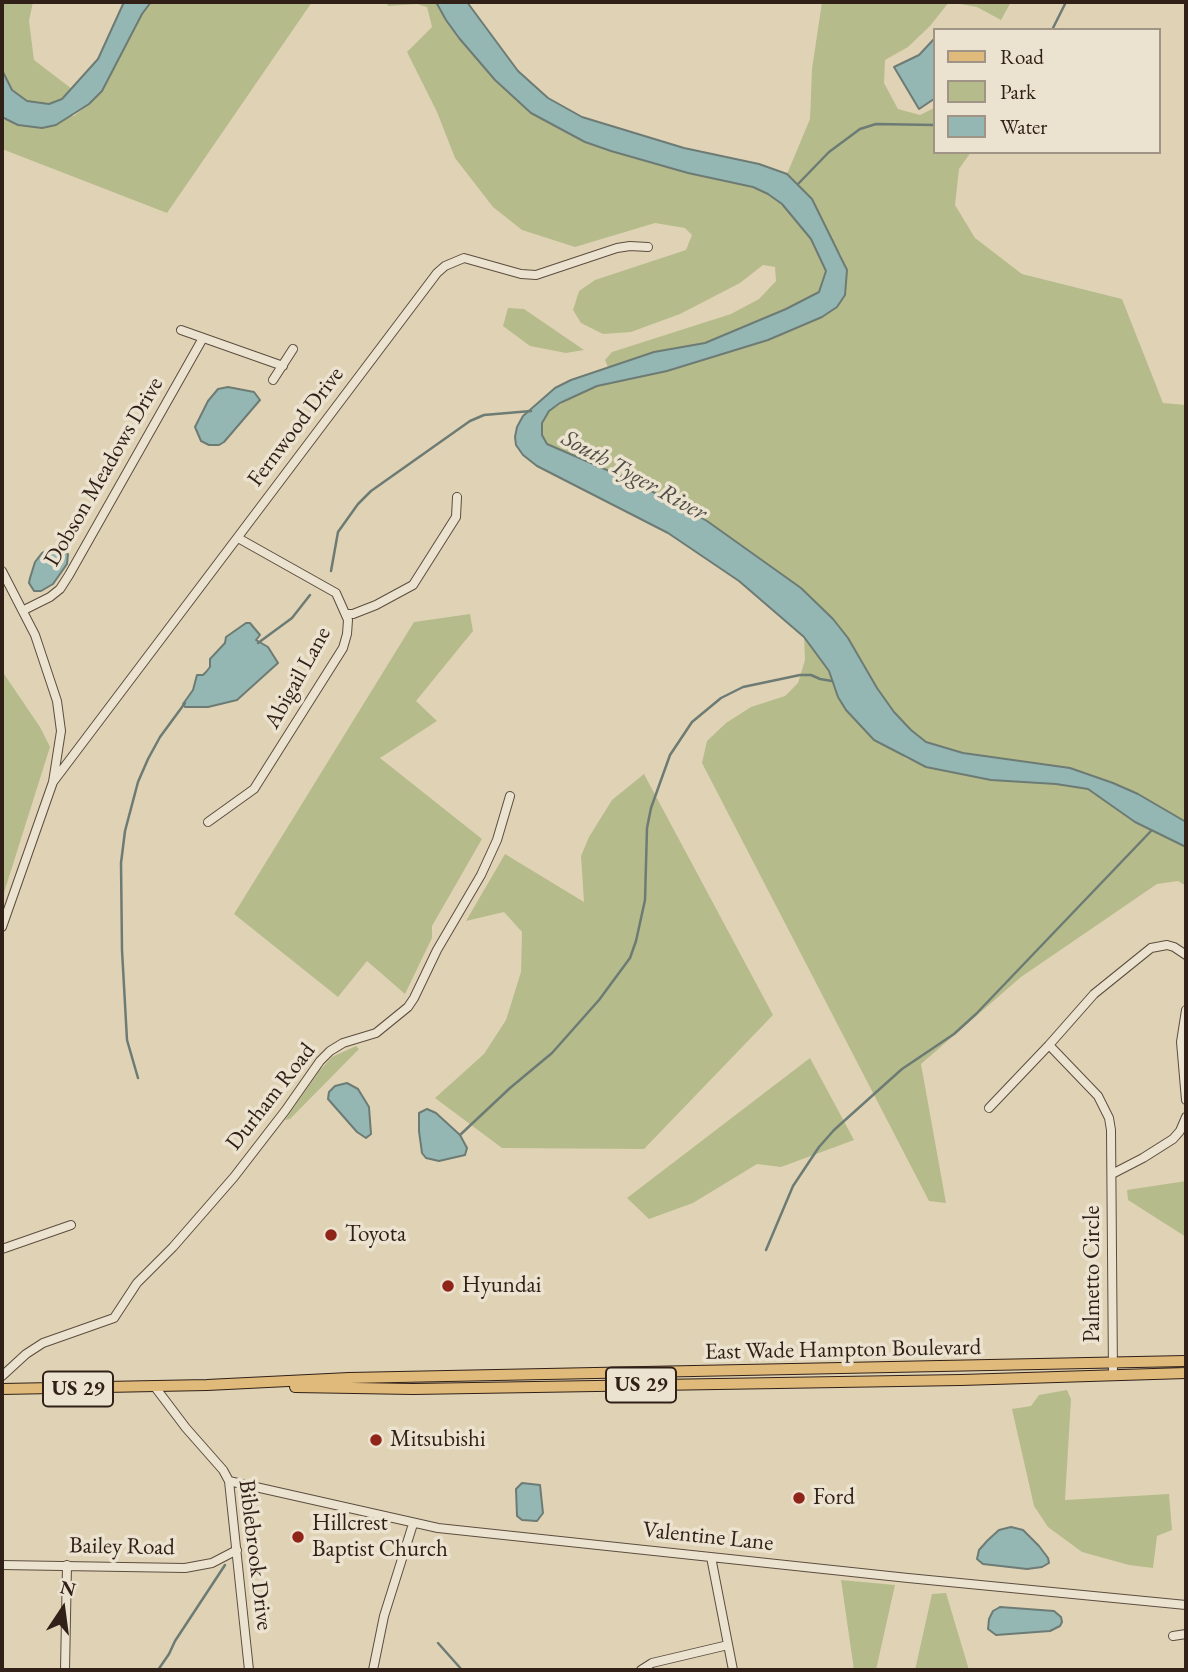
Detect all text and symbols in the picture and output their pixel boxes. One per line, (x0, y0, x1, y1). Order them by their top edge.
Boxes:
legend (932, 28, 1160, 154)
text: Road (1000, 43, 1044, 70)
text: Park (1000, 78, 1036, 105)
text: Water (1000, 113, 1047, 140)
street label: Fernwood Drive (242, 362, 350, 492)
street label: Dobson Meadows Drive (39, 372, 169, 572)
water label: South Tyger River (556, 424, 712, 528)
street label: Abigail Lane (259, 622, 337, 734)
street label: Durham Road (220, 1038, 322, 1156)
street label: Palmetto Circle (1079, 1205, 1107, 1343)
place label: Toyota (345, 1221, 406, 1249)
marker: Toyota (323, 1227, 339, 1243)
place label: Hyundai (462, 1272, 541, 1300)
marker: Hyundai (440, 1278, 456, 1294)
street label: East Wade Hampton Boulevard (704, 1334, 982, 1366)
road number: US 29 (606, 1368, 676, 1402)
road number: US 29 (43, 1372, 113, 1406)
place label: Mitsubishi (390, 1426, 486, 1454)
marker: Mitsubishi (368, 1432, 384, 1448)
street label: Biblebrook Drive (232, 1478, 278, 1632)
place label: Ford (813, 1484, 855, 1512)
marker: Ford (791, 1490, 807, 1506)
place label: Hillcrest Baptist Church (312, 1510, 448, 1564)
street label: Valentine Lane (641, 1516, 775, 1558)
marker: Hillcrest Baptist Church (290, 1529, 306, 1545)
street label: Bailey Road (69, 1532, 175, 1562)
north arrow (28, 1574, 98, 1644)
text: N (58, 1574, 78, 1602)

